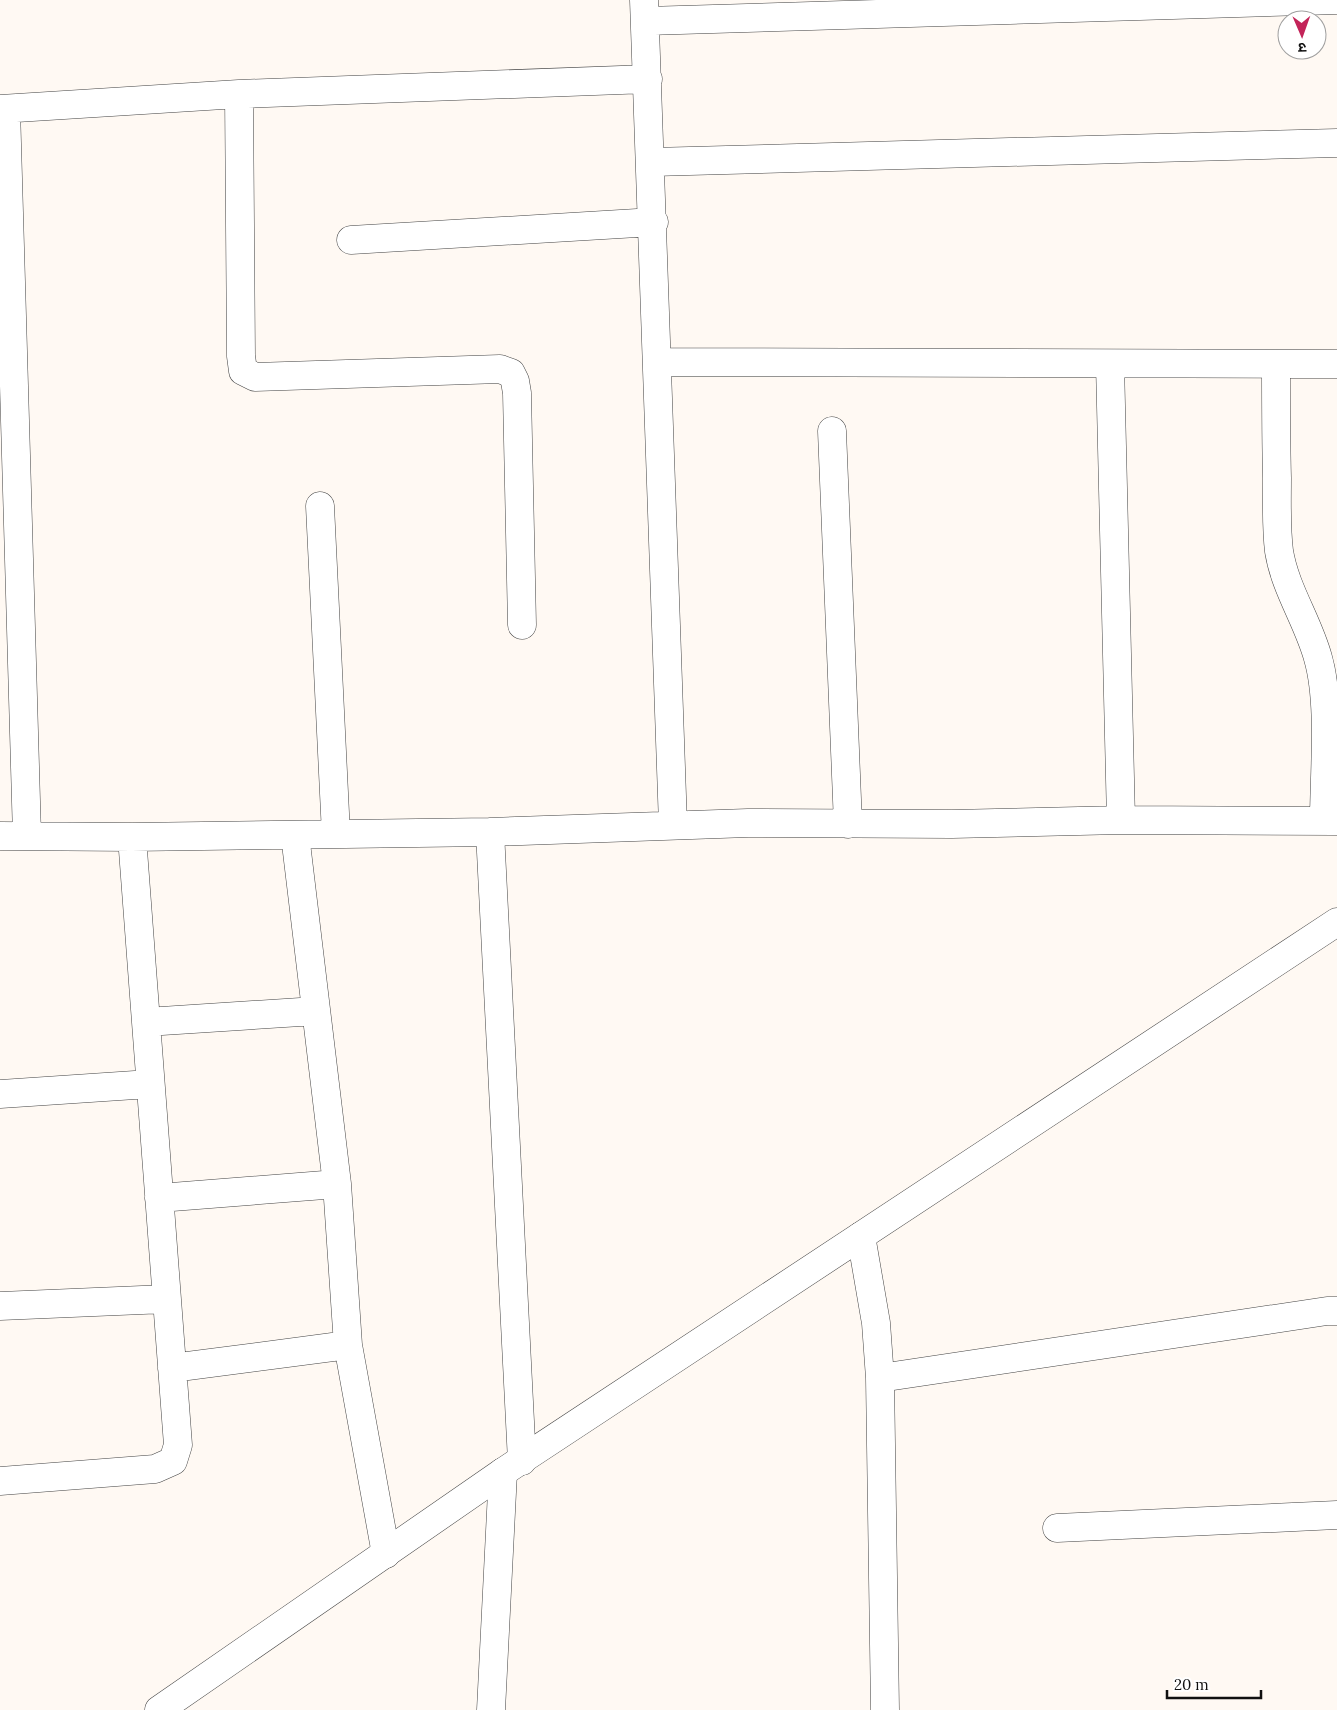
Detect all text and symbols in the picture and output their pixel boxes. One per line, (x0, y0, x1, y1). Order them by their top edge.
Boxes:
north arrow (1277, 10, 1327, 60)
text: उ (1297, 39, 1307, 57)
scale bar (1167, 1668, 1261, 1700)
text: 20 m (1174, 1675, 1209, 1694)

